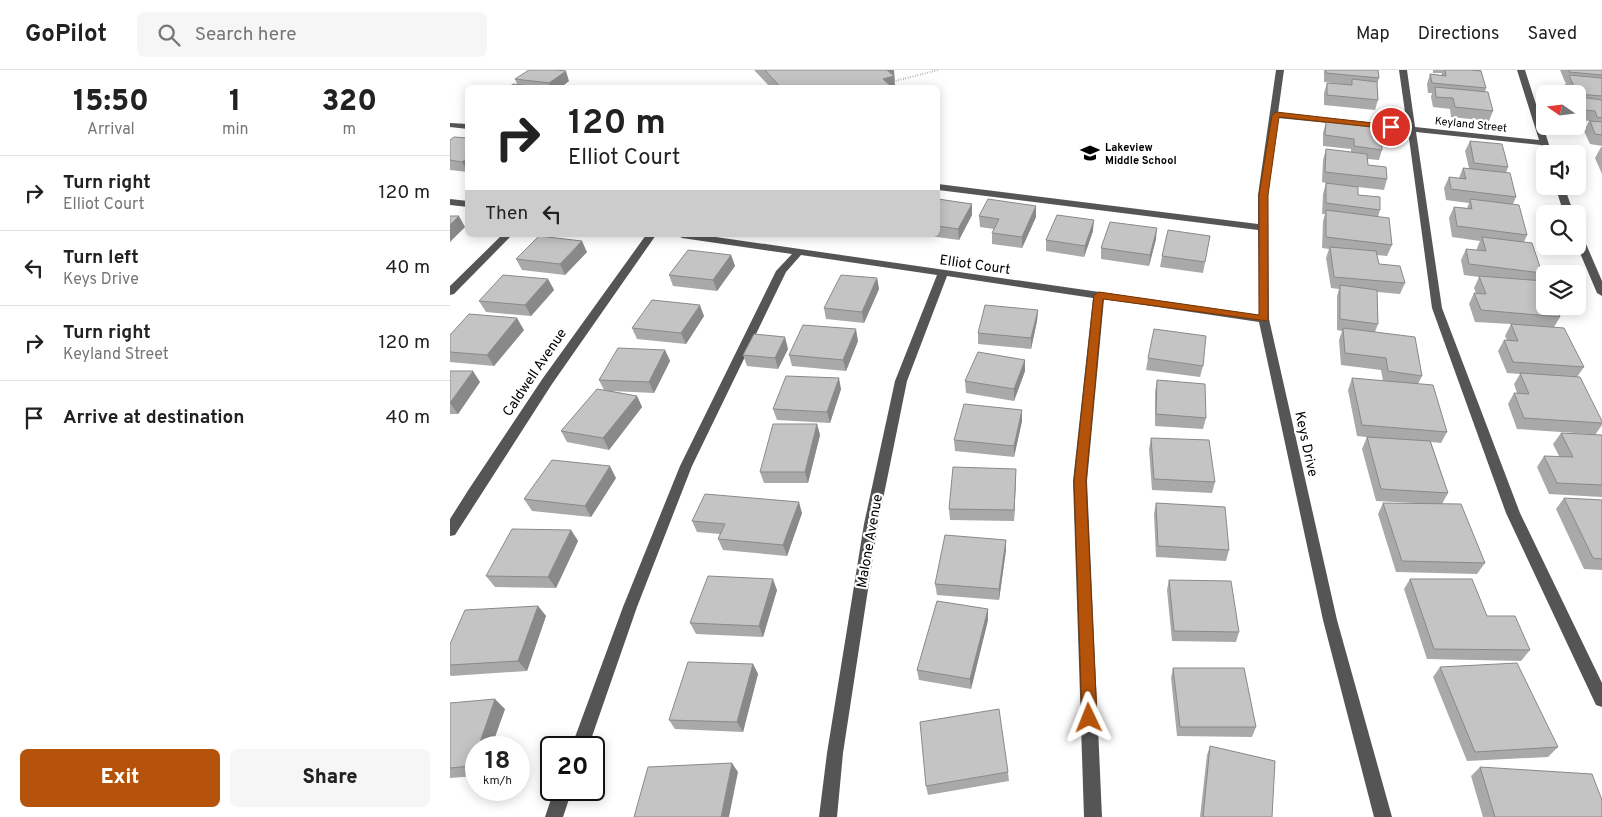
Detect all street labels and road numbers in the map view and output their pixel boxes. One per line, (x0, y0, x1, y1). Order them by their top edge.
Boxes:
street label: Keyland Street (1434, 114, 1508, 136)
street label: Elliot Court (938, 252, 1011, 279)
street label: Caldwell Avenue (500, 326, 571, 420)
street label: Keys Drive (1290, 410, 1321, 479)
street label: Malone Avenue (854, 493, 887, 589)

